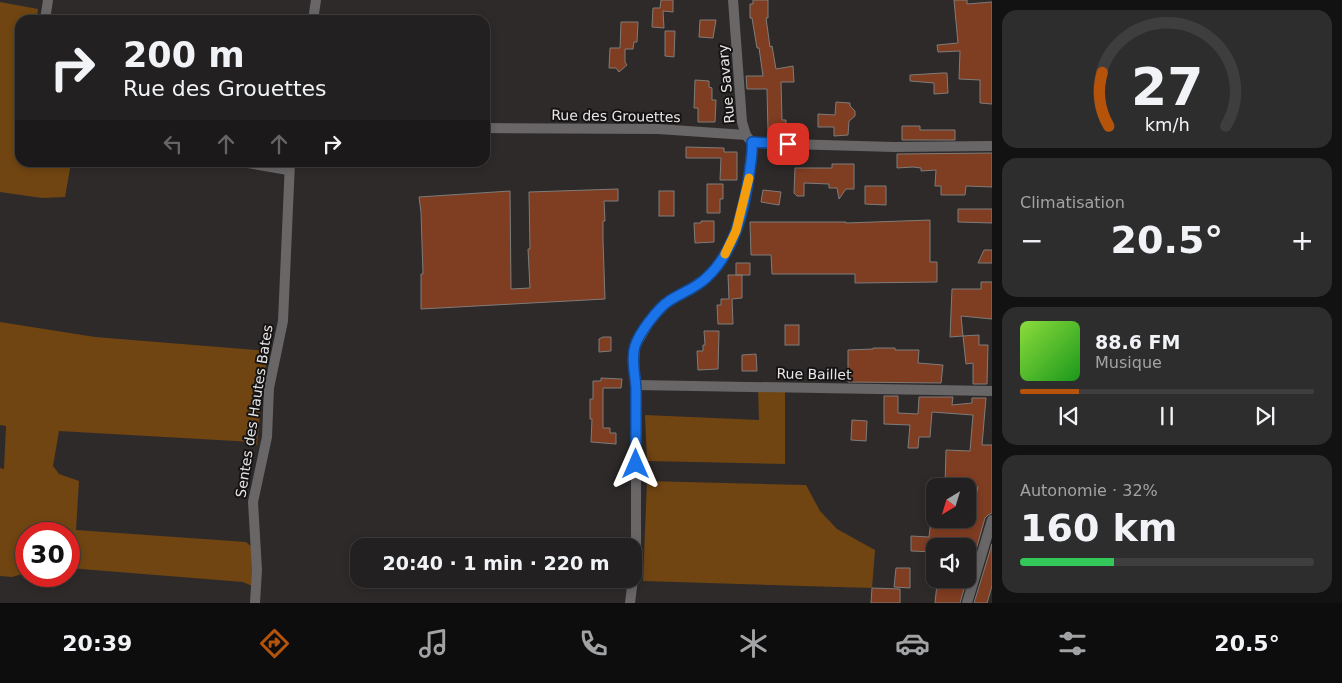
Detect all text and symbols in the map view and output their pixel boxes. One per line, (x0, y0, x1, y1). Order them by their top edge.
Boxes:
icon: right (40, 35, 105, 100)
text: 200 m (123, 35, 245, 75)
street label: Rue Savary (715, 44, 737, 124)
text: 27 (1131, 57, 1203, 117)
text: Rue des Grouettes (123, 76, 327, 101)
street label: Rue des Grouettes (551, 107, 681, 125)
text: km/h (1144, 114, 1190, 135)
pin (767, 123, 809, 165)
icon: left (159, 130, 187, 158)
icon: ahead (212, 130, 240, 158)
icon: ahead (265, 130, 293, 158)
icon: right (318, 130, 346, 158)
icon: arrive (774, 130, 802, 158)
text: Climatisation (1020, 193, 1125, 212)
text: 20.5° (1111, 218, 1223, 262)
text: − (1020, 224, 1043, 257)
text: + (1291, 224, 1314, 257)
street label: Sentes des Hautes Bates (232, 323, 276, 499)
text: 88.6 FM (1095, 331, 1180, 353)
text: Musique (1095, 353, 1162, 372)
street label: Rue Baillet (776, 365, 852, 383)
icon: previous (1055, 402, 1083, 430)
icon: pause (1153, 402, 1181, 430)
icon: next (1251, 402, 1279, 430)
position arrow (609, 437, 661, 489)
north arrow (926, 478, 976, 528)
map controls (926, 478, 976, 588)
text: Autonomie · 32% (1020, 481, 1158, 500)
text: 160 km (1020, 506, 1177, 550)
speed limit sign: 30 (15, 522, 80, 587)
button: sound (926, 538, 976, 588)
text: 20:40 · 1 min · 220 m (382, 552, 610, 574)
icon: directions (257, 626, 292, 661)
icon: music (416, 626, 451, 661)
icon: phone (576, 626, 611, 661)
icon: climate (736, 626, 771, 661)
icon: car (895, 626, 930, 661)
icon: filters (1055, 626, 1090, 661)
text: 20:39 (62, 631, 132, 656)
text: 20.5° (1214, 631, 1280, 656)

